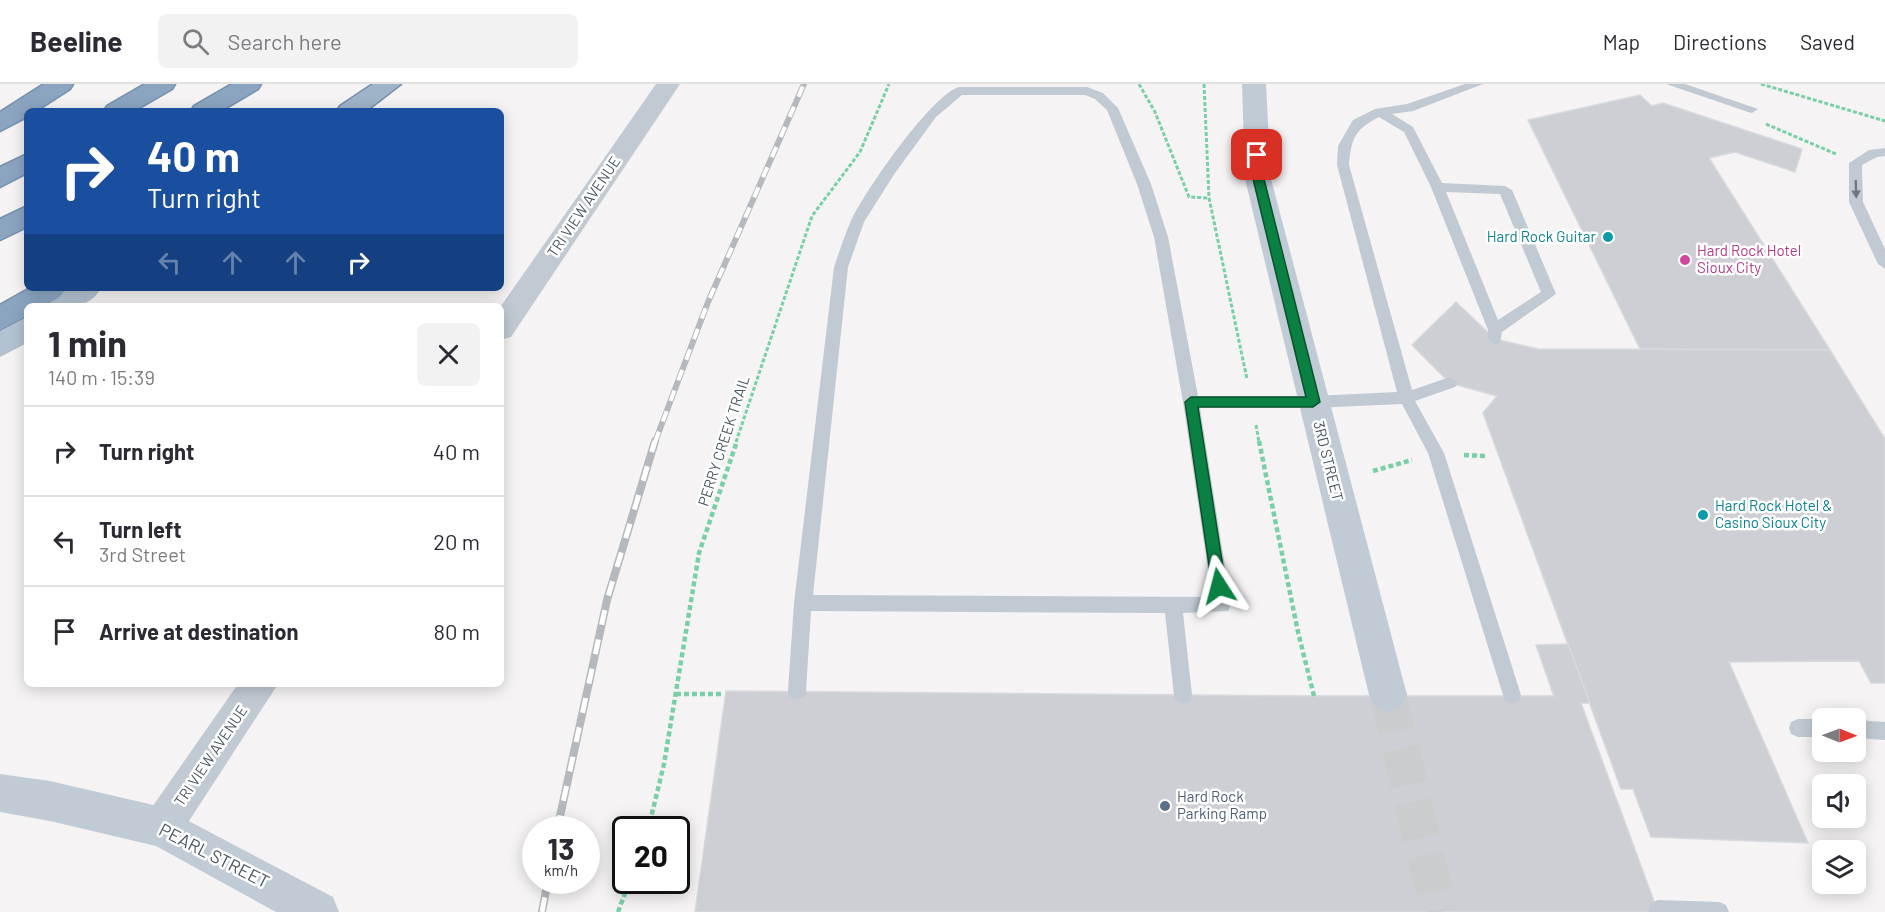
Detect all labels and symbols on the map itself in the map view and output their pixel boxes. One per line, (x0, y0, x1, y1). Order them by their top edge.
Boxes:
pin (1231, 129, 1282, 180)
street label: TRI VIEW AVENUE (543, 153, 624, 260)
one-way arrow (1851, 179, 1860, 198)
place label: Hard Rock Guitar (1487, 227, 1597, 245)
marker: Hard Rock Guitar (1601, 230, 1615, 244)
place label: Hard Rock Hotel Sioux City (1697, 241, 1801, 276)
marker: Hard Rock Hotel Sioux City (1678, 253, 1692, 267)
street label: PERRY CREEK TRAIL (693, 373, 753, 508)
street label: 3RD STREET (1310, 419, 1348, 503)
place label: Hard Rock Hotel & Casino Sioux City (1715, 496, 1832, 531)
marker: Hard Rock Hotel & Casino Sioux City (1696, 508, 1710, 522)
position arrow (1187, 554, 1251, 618)
street label: TRI VIEW AVENUE (170, 702, 251, 809)
north arrow (1812, 708, 1866, 762)
place label: Hard Rock Parking Ramp (1177, 787, 1267, 822)
marker: Hard Rock Parking Ramp (1158, 799, 1172, 813)
speed limit sign: 20 (612, 816, 690, 894)
street label: PEARL STREET (156, 818, 273, 892)

